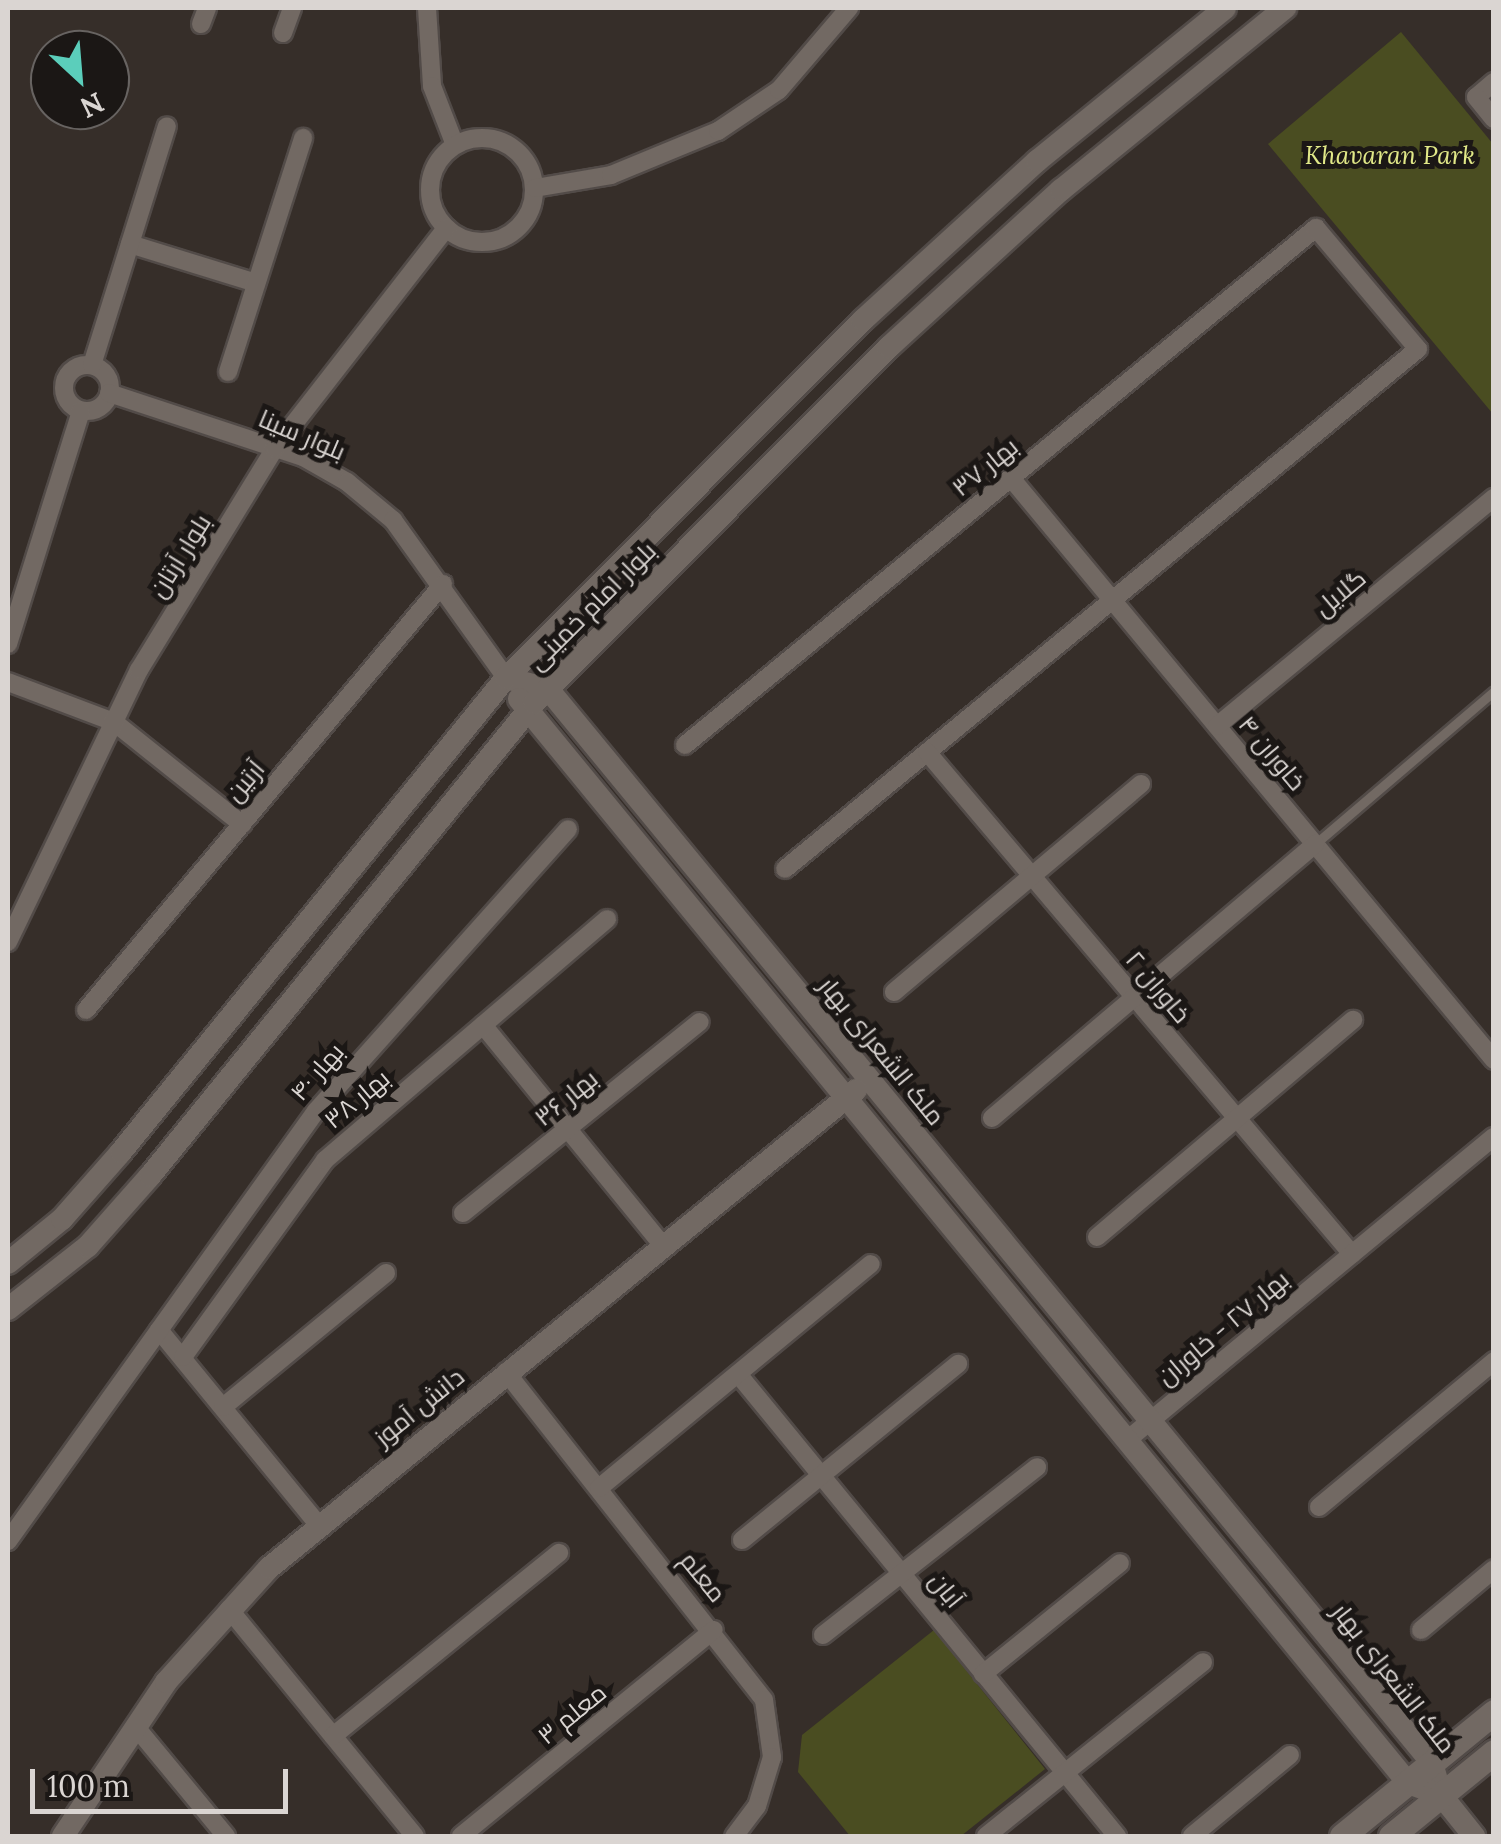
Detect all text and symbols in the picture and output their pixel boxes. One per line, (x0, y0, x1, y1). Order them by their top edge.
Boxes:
north arrow (30, 30, 130, 130)
text: N (75, 84, 110, 126)
park label: Khavaran Park (1305, 140, 1475, 170)
street label: بلوار سینا (254, 403, 350, 467)
street label: بهار ۳۷ (946, 431, 1024, 503)
street label: بلوار آرتان (143, 509, 217, 603)
street label: بلوار امام خمینی (522, 536, 662, 676)
street label: گلایل (1308, 563, 1372, 623)
street label: خاوران ۴ (1232, 710, 1312, 796)
street label: آرتین (219, 754, 271, 808)
street label: خاوران ۲ (1119, 945, 1197, 1029)
street label: ملک الشعرای بهار (813, 971, 951, 1131)
street label: بهار ۴۰ (284, 1037, 350, 1107)
street label: بهار ۳۸ (318, 1063, 396, 1135)
street label: بهار ۳۶ (528, 1064, 604, 1132)
street label: بهار ۲۷ - خاوران (1151, 1264, 1295, 1392)
street label: دانش آموز (368, 1362, 470, 1452)
street label: معلم (674, 1546, 732, 1608)
street label: آبان (923, 1566, 969, 1614)
street label: ملک الشعرای بهار (1326, 1597, 1462, 1759)
street label: معلم ۳ (532, 1677, 612, 1751)
scale bar (35, 1749, 292, 1811)
text: 100 m (47, 1767, 130, 1805)

